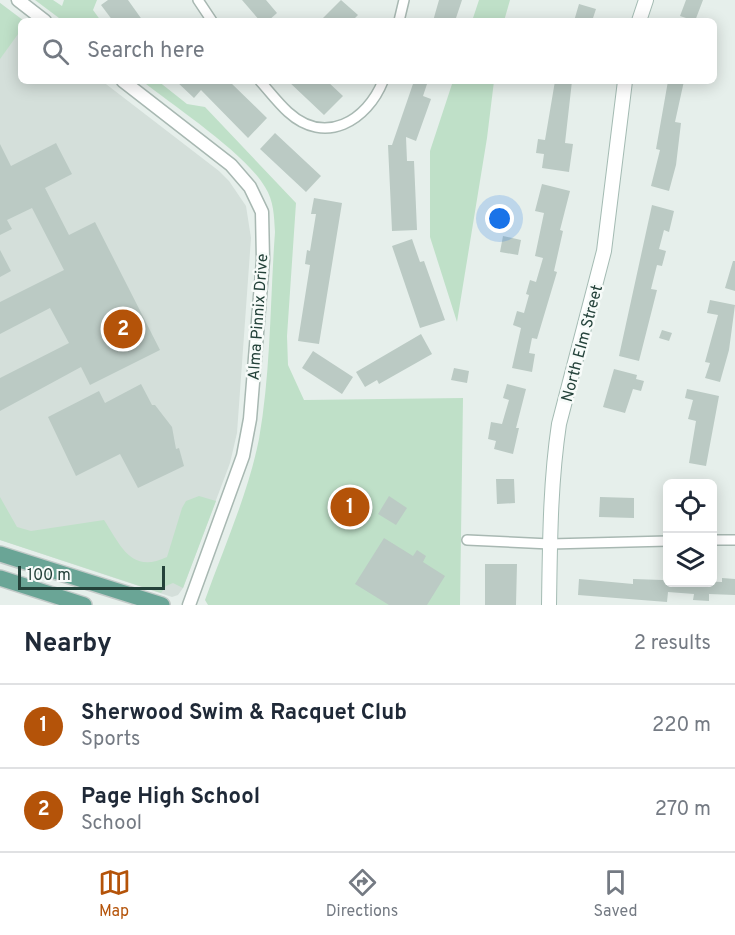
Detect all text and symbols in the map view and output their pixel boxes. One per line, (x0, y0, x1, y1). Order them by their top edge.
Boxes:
search box (18, 18, 717, 84)
icon: search (39, 35, 72, 68)
text: Search here (87, 38, 205, 65)
your location (485, 204, 514, 233)
street label: Alma Pinnix Drive (245, 253, 273, 381)
street label: North Elm Street (558, 283, 608, 404)
pin: 2 (104, 306, 142, 352)
map controls (663, 479, 717, 587)
button: locate (663, 479, 717, 533)
pin: 1 (330, 484, 370, 530)
button: layers (663, 533, 717, 587)
scale bar (18, 563, 165, 590)
text: 100 m (27, 566, 71, 586)
text: Nearby (24, 628, 112, 661)
text: 2 results (634, 631, 711, 657)
text: Sherwood Swim & Racquet Club (81, 700, 407, 727)
text: 1 (40, 713, 48, 739)
text: 220 m (652, 713, 711, 739)
text: Sports (81, 727, 141, 753)
text: Page High School (81, 784, 260, 811)
text: 2 (37, 797, 50, 823)
text: 270 m (655, 797, 711, 823)
text: School (81, 811, 142, 837)
tab: Map (98, 866, 131, 922)
tab: Directions (326, 866, 398, 922)
tab: Saved (593, 866, 637, 922)

